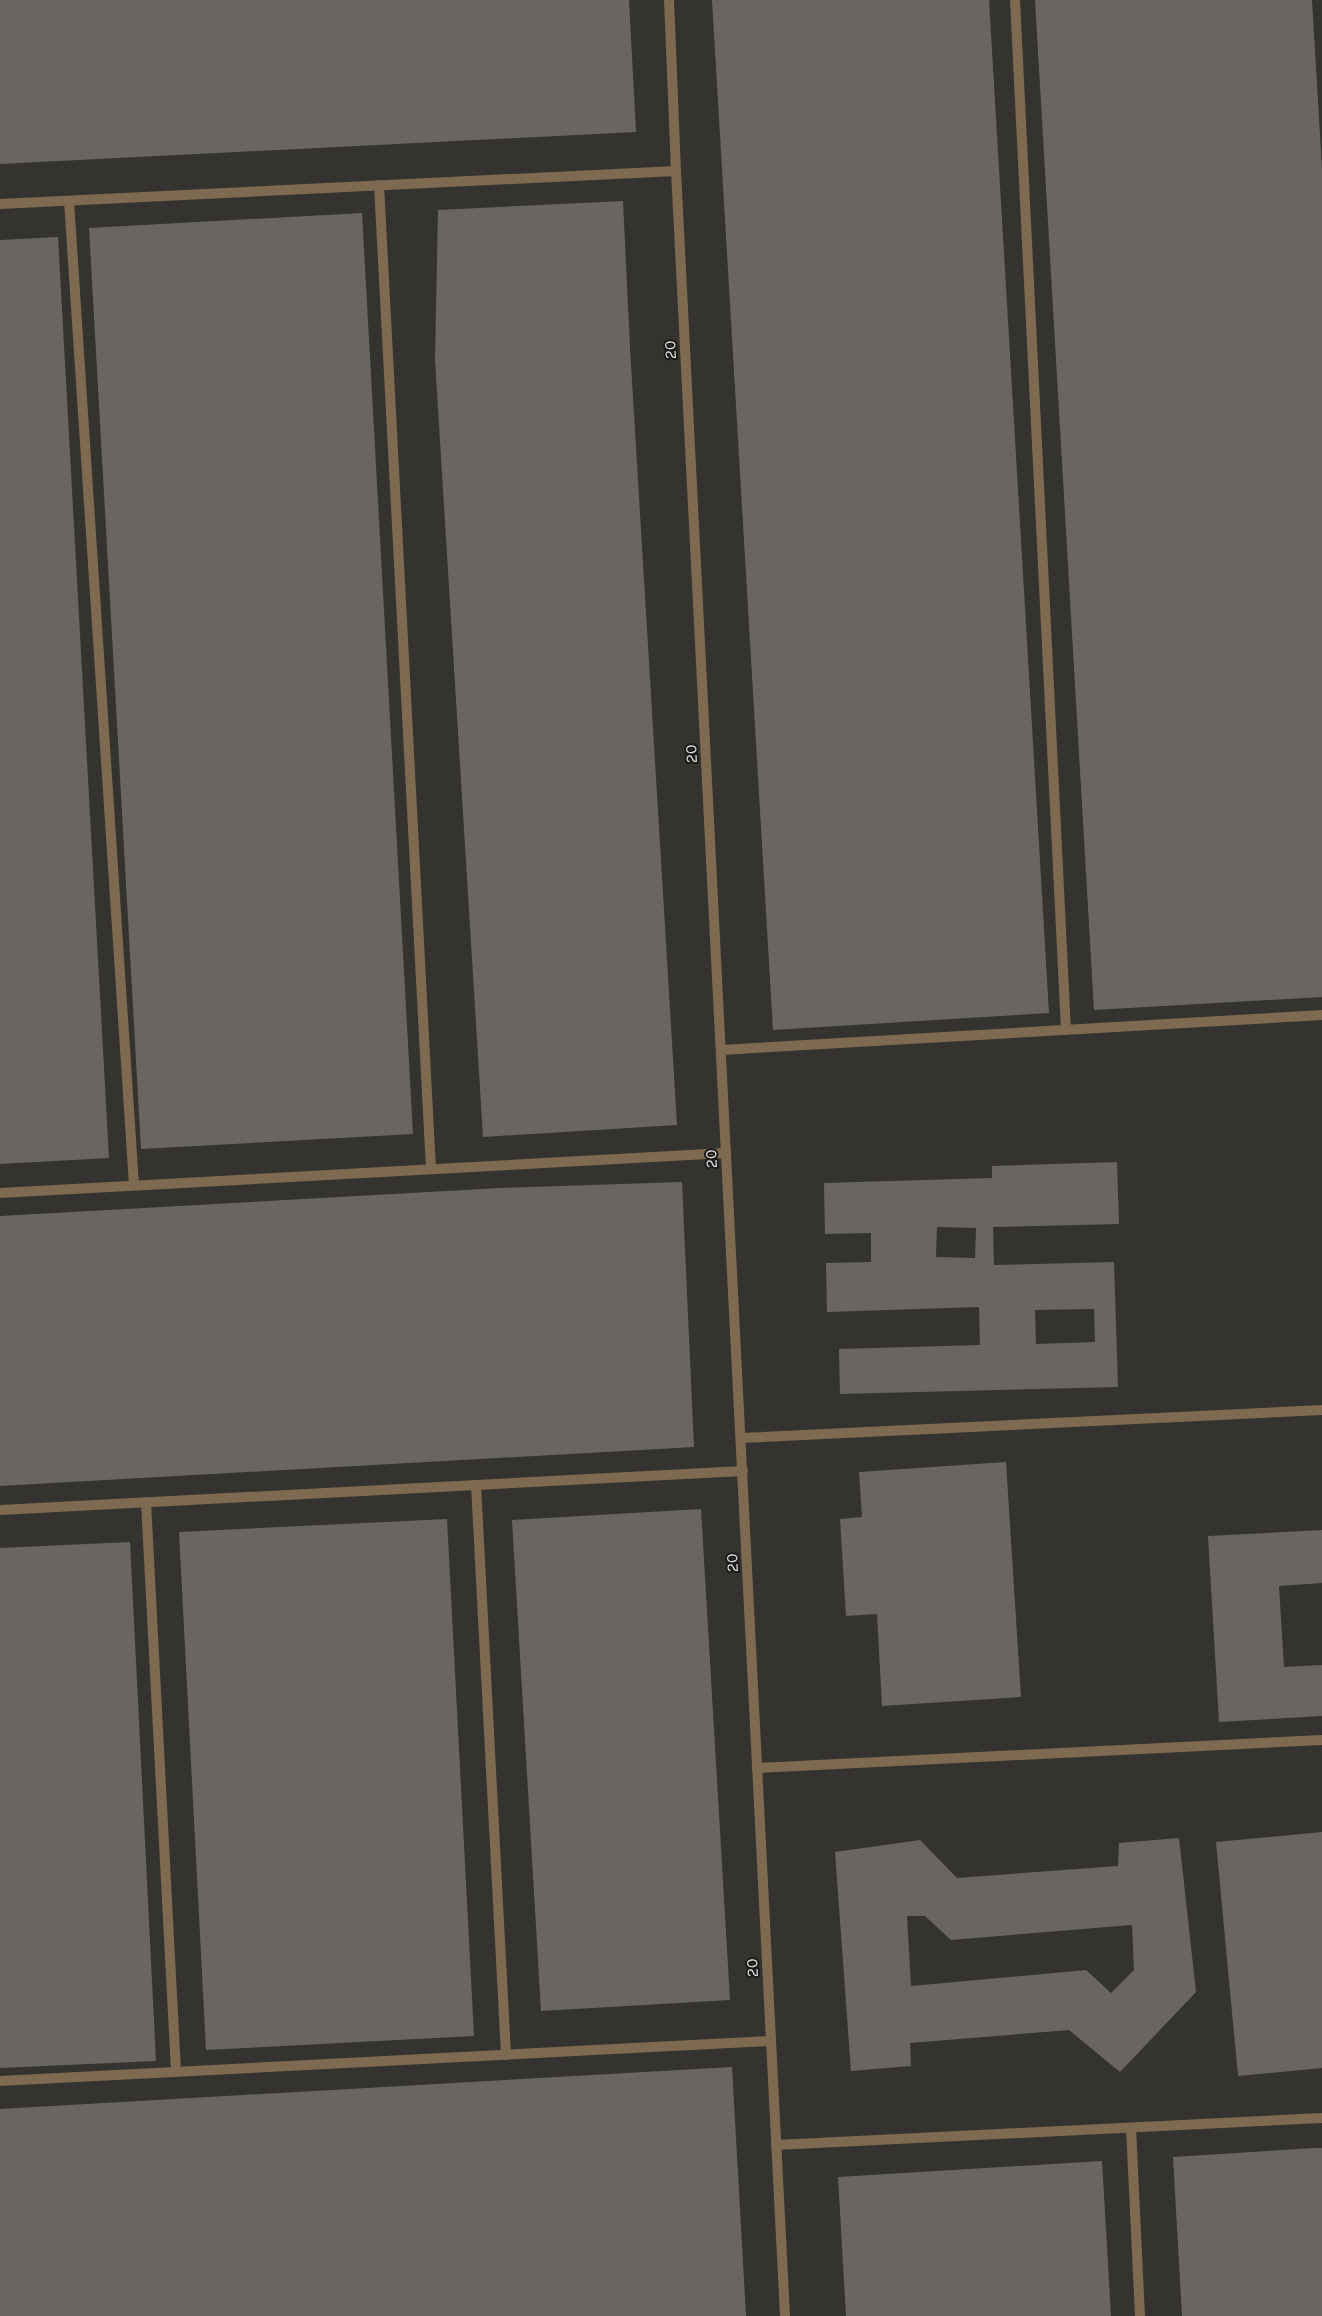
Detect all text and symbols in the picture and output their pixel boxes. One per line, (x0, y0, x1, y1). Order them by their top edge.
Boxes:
street label: 20 (660, 340, 680, 360)
street label: 20 (681, 744, 701, 764)
street label: 20 (701, 1149, 721, 1169)
street label: 20 (722, 1553, 742, 1573)
street label: 20 (742, 1958, 762, 1978)

